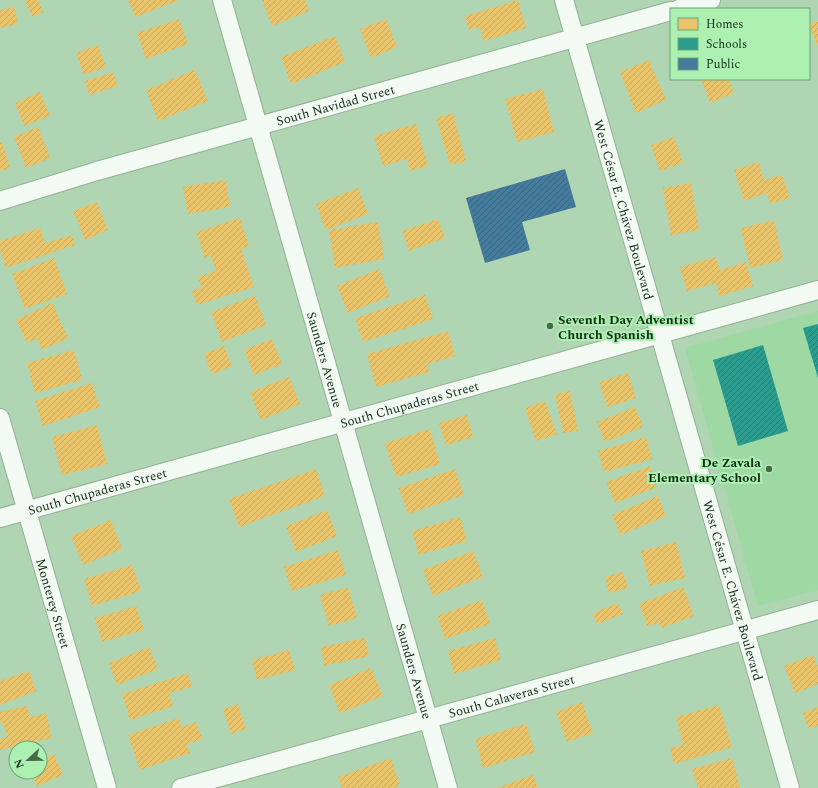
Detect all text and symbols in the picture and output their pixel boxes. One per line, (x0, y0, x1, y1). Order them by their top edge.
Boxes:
legend (670, 8, 810, 80)
text: Homes (706, 15, 744, 34)
text: Schools (706, 35, 747, 54)
text: Public (706, 55, 740, 74)
street label: South Navidad Street (274, 79, 398, 132)
street label: West César E. Chávez Boulevard (588, 117, 659, 302)
street label: Saunders Avenue (301, 309, 347, 410)
place label: Seventh Day Adventist Church Spanish (558, 310, 694, 345)
marker: Seventh Day Adventist Church Spanish (545, 321, 555, 331)
street label: South Chupaderas Street (338, 376, 482, 434)
place label: De Zavala Elementary School (648, 453, 761, 488)
street label: South Chupaderas Street (26, 463, 170, 521)
marker: De Zavala Elementary School (764, 464, 774, 474)
street label: West César E. Chávez Boulevard (697, 498, 768, 683)
street label: Monterey Street (30, 556, 75, 652)
street label: Saunders Avenue (390, 621, 437, 722)
street label: South Calaveras Street (446, 669, 577, 724)
north arrow (8, 740, 48, 780)
text: N (10, 756, 29, 771)

